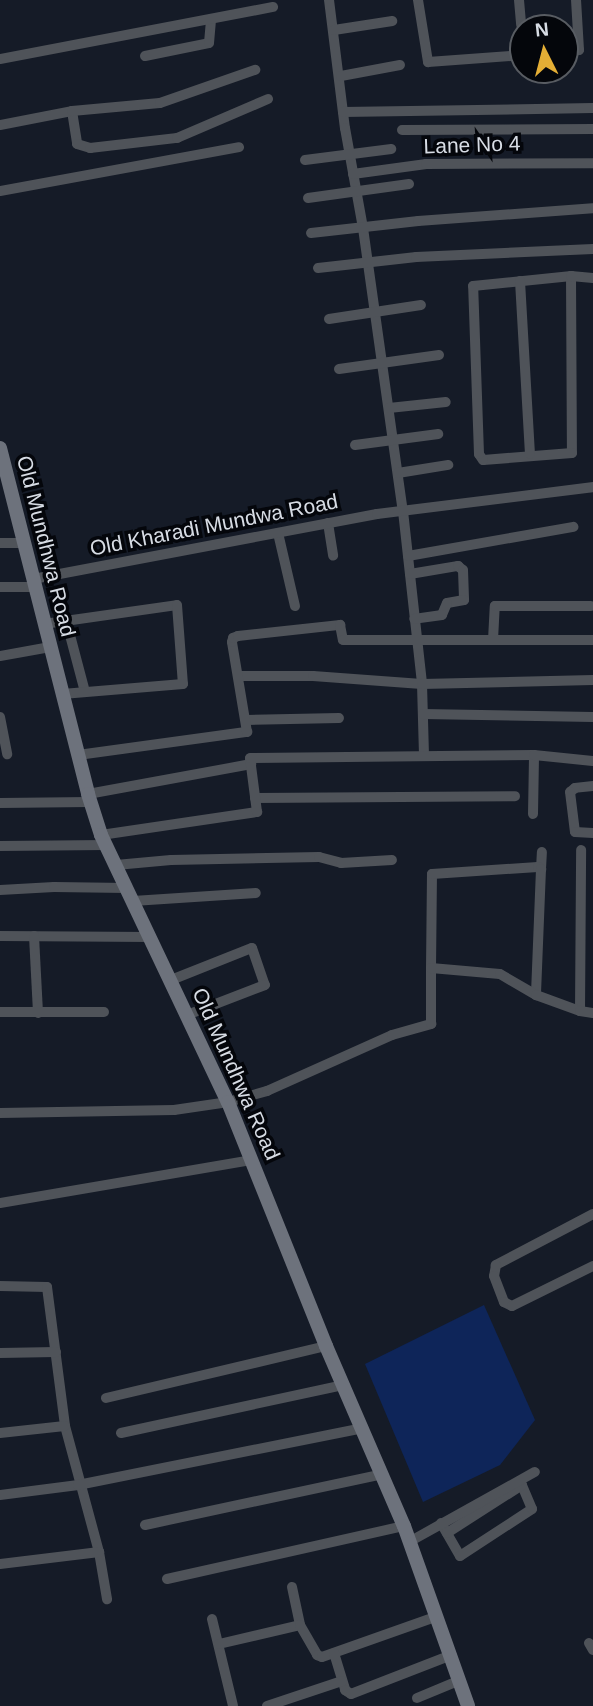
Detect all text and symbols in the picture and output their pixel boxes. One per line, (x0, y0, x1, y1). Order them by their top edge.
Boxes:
north arrow (509, 14, 579, 84)
text: N (534, 18, 550, 41)
street label: Lane No 4 (423, 131, 521, 159)
street label: Old Mundhwa Road (11, 453, 81, 639)
street label: Old Kharadi Mundwa Road (88, 489, 340, 561)
street label: Old Mundhwa Road (187, 984, 285, 1164)

